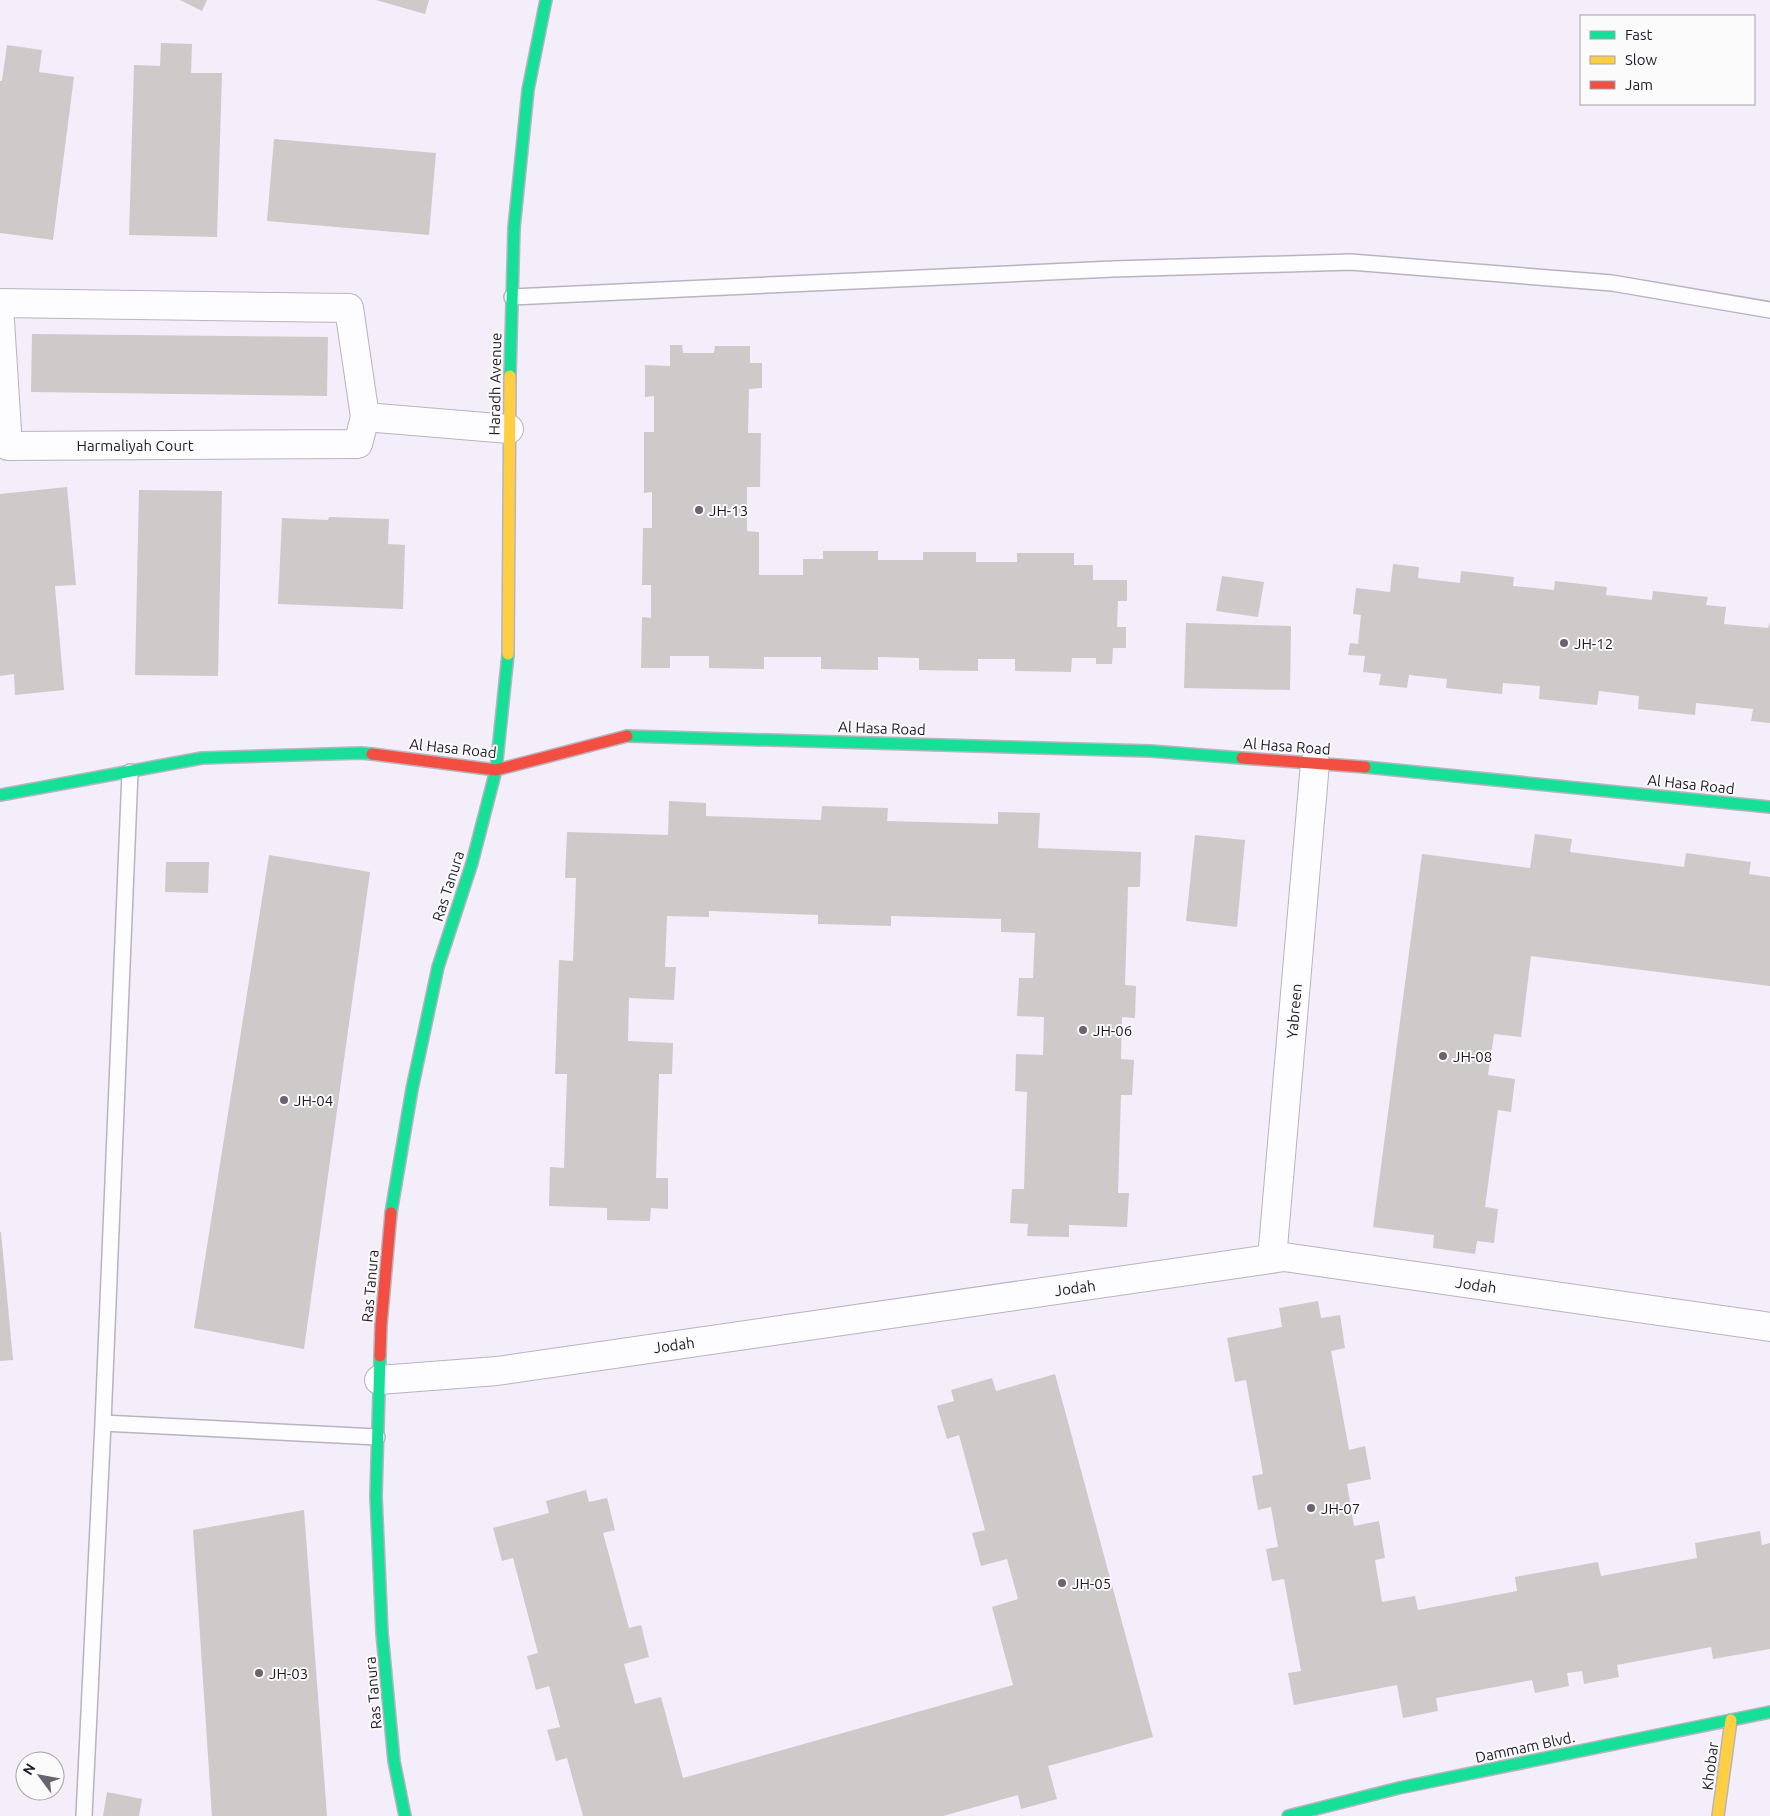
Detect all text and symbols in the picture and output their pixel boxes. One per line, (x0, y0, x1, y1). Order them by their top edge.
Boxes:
legend (1580, 15, 1755, 105)
text: Fast (1625, 26, 1653, 43)
text: Slow (1625, 51, 1658, 68)
text: Jam (1625, 76, 1653, 93)
street label: Haradh Avenue (486, 332, 504, 436)
street label: Harmaliyah Court (76, 437, 194, 454)
place label: JH-13 (709, 502, 748, 519)
marker: JH-13 (693, 504, 705, 516)
place label: JH-12 (1574, 635, 1613, 652)
marker: JH-12 (1558, 637, 1570, 649)
street label: Al Hasa Road (838, 718, 926, 738)
street label: Al Hasa Road (1243, 734, 1331, 758)
street label: Al Hasa Road (409, 735, 497, 761)
street label: Al Hasa Road (1647, 771, 1735, 797)
street label: Ras Tanura (429, 849, 467, 923)
street label: Yabreen (1283, 983, 1305, 1039)
place label: JH-06 (1093, 1022, 1132, 1039)
marker: JH-06 (1077, 1024, 1089, 1036)
place label: JH-08 (1453, 1048, 1492, 1065)
marker: JH-08 (1437, 1050, 1449, 1062)
place label: JH-04 (294, 1092, 333, 1109)
marker: JH-04 (278, 1094, 290, 1106)
street label: Ras Tanura (358, 1249, 382, 1323)
street label: Jodah (1454, 1274, 1498, 1296)
street label: Jodah (1053, 1277, 1097, 1299)
street label: Jodah (652, 1334, 696, 1356)
place label: JH-07 (1321, 1500, 1360, 1517)
marker: JH-07 (1305, 1502, 1317, 1514)
place label: JH-05 (1072, 1575, 1111, 1592)
marker: JH-05 (1056, 1577, 1068, 1589)
street label: Ras Tanura (361, 1656, 385, 1730)
place label: JH-03 (269, 1665, 308, 1682)
marker: JH-03 (253, 1667, 265, 1679)
street label: Dammam Blvd. (1474, 1728, 1576, 1766)
street label: Khobar (1699, 1741, 1721, 1791)
north arrow (15, 1751, 65, 1801)
text: N (19, 1760, 39, 1778)

